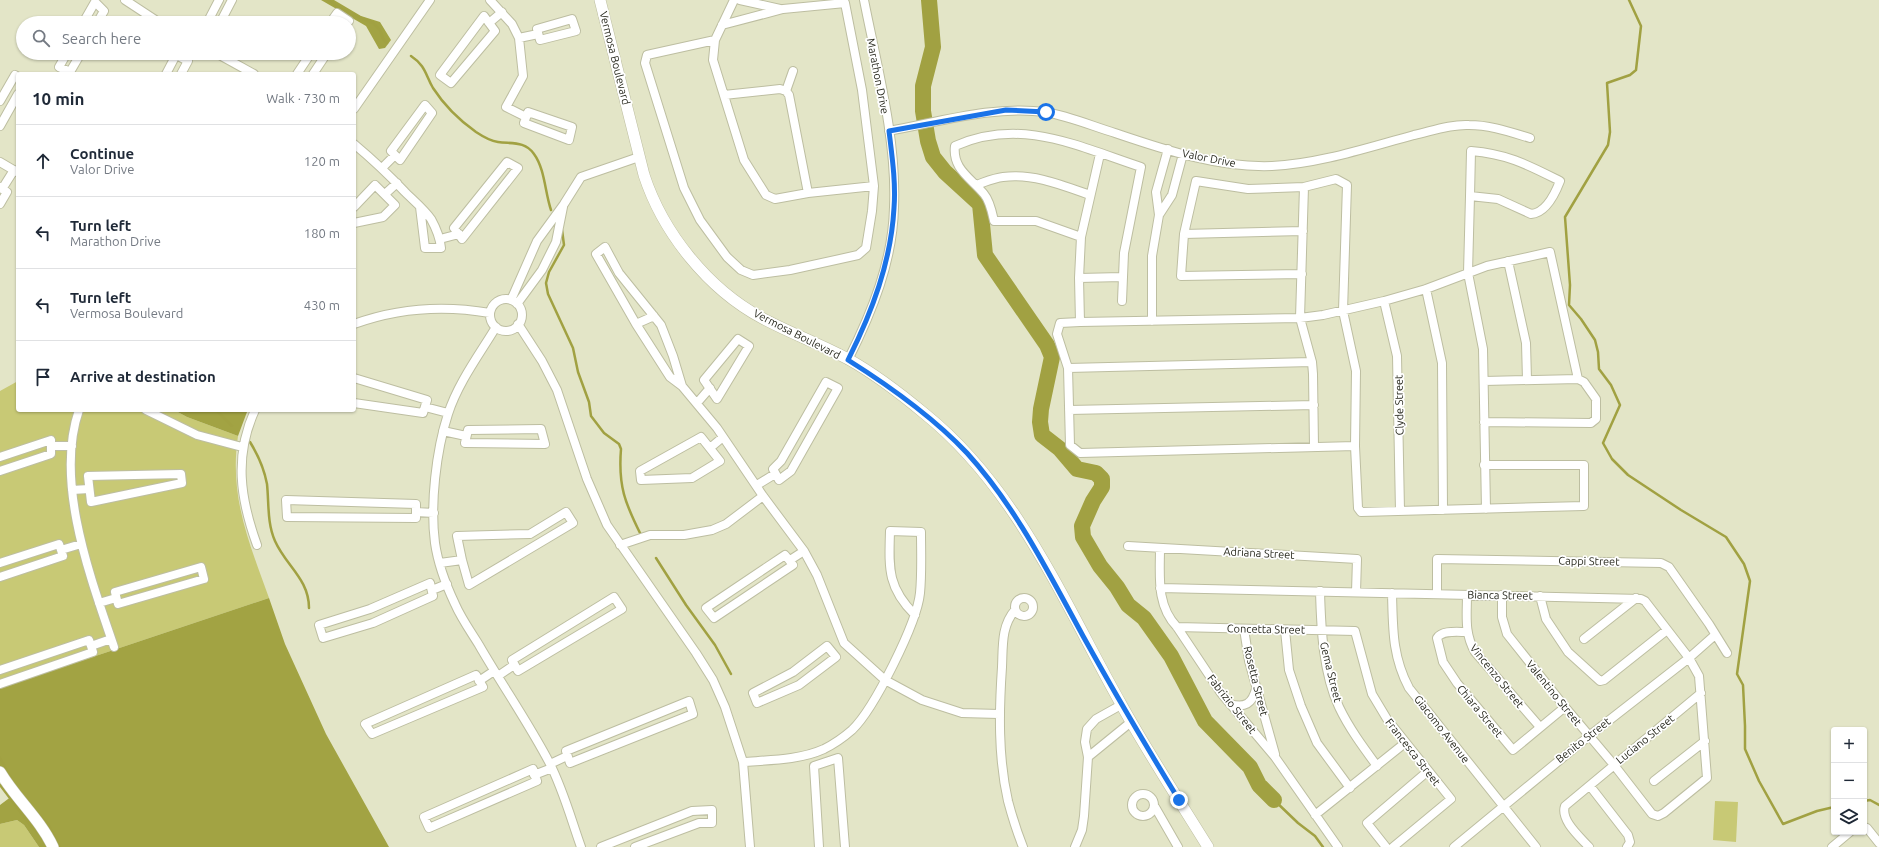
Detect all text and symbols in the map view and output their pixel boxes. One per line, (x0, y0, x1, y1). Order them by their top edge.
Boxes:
street label: Vermosa Boulevard (598, 10, 632, 106)
search box (16, 16, 356, 60)
icon: search (30, 27, 52, 49)
text: Search here (62, 30, 141, 47)
street label: Marathon Drive (865, 37, 891, 115)
text: 10 min (32, 89, 85, 108)
text: Walk · 730 m (266, 91, 340, 105)
route start (1037, 103, 1055, 121)
text: Continue (70, 145, 134, 162)
street label: Valor Drive (1181, 147, 1237, 169)
icon: ahead (32, 150, 54, 172)
text: 120 m (304, 154, 340, 168)
text: Valor Drive (70, 162, 134, 176)
text: Turn left (70, 217, 131, 234)
icon: left (32, 222, 54, 244)
text: 180 m (304, 226, 340, 240)
text: Marathon Drive (70, 234, 161, 248)
text: Turn left (70, 289, 131, 306)
icon: left (32, 294, 54, 316)
text: 430 m (304, 298, 340, 312)
text: Vermosa Boulevard (70, 306, 183, 320)
street label: Vermosa Boulevard (752, 307, 842, 361)
icon: arrive (32, 366, 54, 388)
text: Arrive at destination (70, 368, 216, 385)
street label: Clyde Street (1392, 374, 1406, 435)
street label: Adriana Street (1223, 545, 1296, 561)
street label: Cappi Street (1558, 554, 1620, 568)
street label: Bianca Street (1467, 588, 1534, 602)
street label: Concetta Street (1227, 622, 1306, 636)
street label: Gema Street (1318, 641, 1344, 704)
street label: Vincenzo Street (1468, 642, 1527, 711)
street label: Rosetta Street (1242, 645, 1271, 718)
street label: Valentino Street (1524, 658, 1584, 729)
street label: Fabrizio Street (1205, 672, 1259, 736)
street label: Chiara Street (1455, 682, 1506, 740)
street label: Giacomo Avenue (1412, 693, 1472, 765)
street label: Luciano Street (1614, 711, 1677, 766)
street label: Benito Street (1553, 715, 1613, 765)
street label: Francesca Street (1383, 716, 1443, 788)
map controls (1831, 727, 1867, 835)
button: + (1831, 727, 1867, 763)
button: − (1831, 763, 1867, 799)
route end (1170, 791, 1188, 809)
button: layers (1831, 799, 1867, 835)

